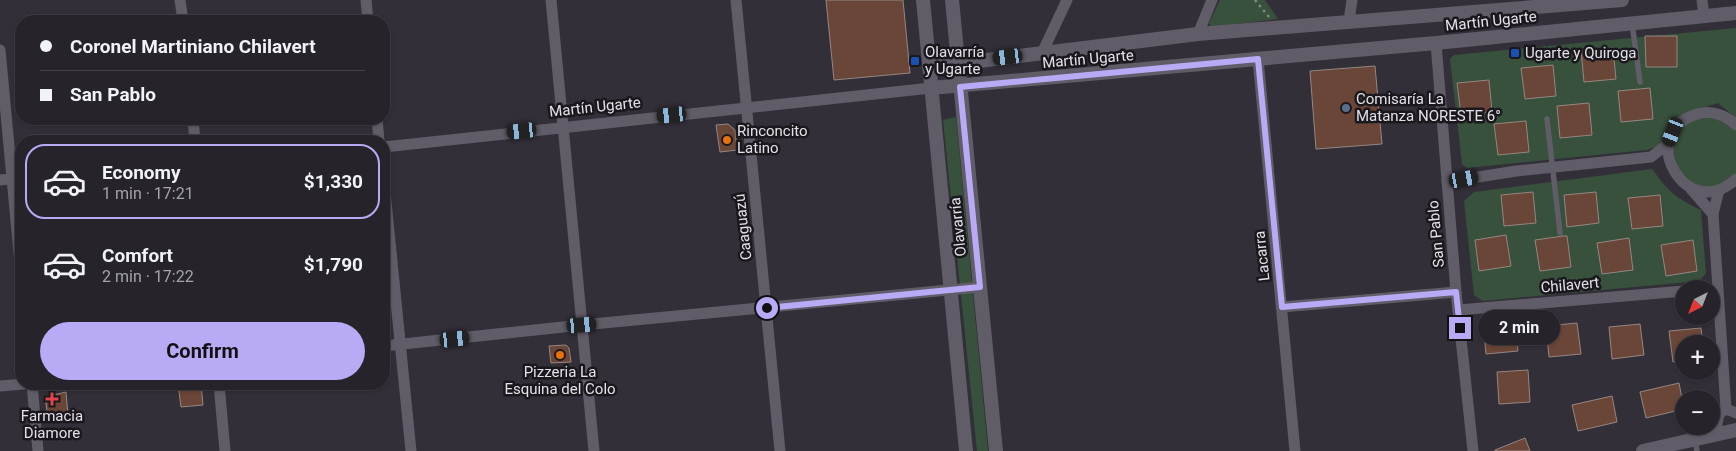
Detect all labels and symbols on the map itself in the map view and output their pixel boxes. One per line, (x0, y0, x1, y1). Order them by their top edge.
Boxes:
street label: Martín Ugarte (1444, 7, 1538, 35)
place label: Olavarría y Ugarte (925, 43, 984, 78)
place label: Ugarte y Quiroga (1525, 44, 1636, 62)
street label: Martín Ugarte (1041, 46, 1135, 72)
marker: Ugarte y Quiroga (1509, 47, 1521, 59)
car (992, 48, 1023, 66)
marker: Olavarría y Ugarte (909, 55, 921, 67)
place label: Comisaría La Matanza NORESTE 6° (1356, 90, 1501, 125)
street label: Martín Ugarte (548, 93, 642, 121)
marker: Comisaría La Matanza NORESTE 6° (1340, 102, 1352, 114)
car (656, 106, 687, 124)
car (1660, 115, 1685, 149)
car (506, 122, 537, 140)
place label: Rinconcito Latino (737, 122, 808, 157)
marker: Rinconcito Latino (721, 134, 733, 146)
car (1447, 169, 1480, 189)
street label: Caaguazú (731, 193, 755, 261)
street label: Olavarría (946, 197, 970, 257)
street label: San Pablo (1424, 200, 1448, 268)
street label: Lacarra (1250, 230, 1274, 282)
street label: Chilavert (1540, 273, 1600, 297)
north arrow (1675, 280, 1720, 325)
route start (756, 297, 778, 319)
callout: 2 min (1478, 310, 1560, 346)
car (566, 316, 597, 334)
route end (1449, 317, 1471, 339)
car (439, 330, 470, 348)
marker: Pizzeria La Esquina del Colo (554, 349, 566, 361)
place label: Pizzeria La Esquina del Colo (504, 363, 616, 398)
marker: Farmacia Diamore (46, 393, 58, 405)
place label: Farmacia Diamore (21, 407, 83, 442)

